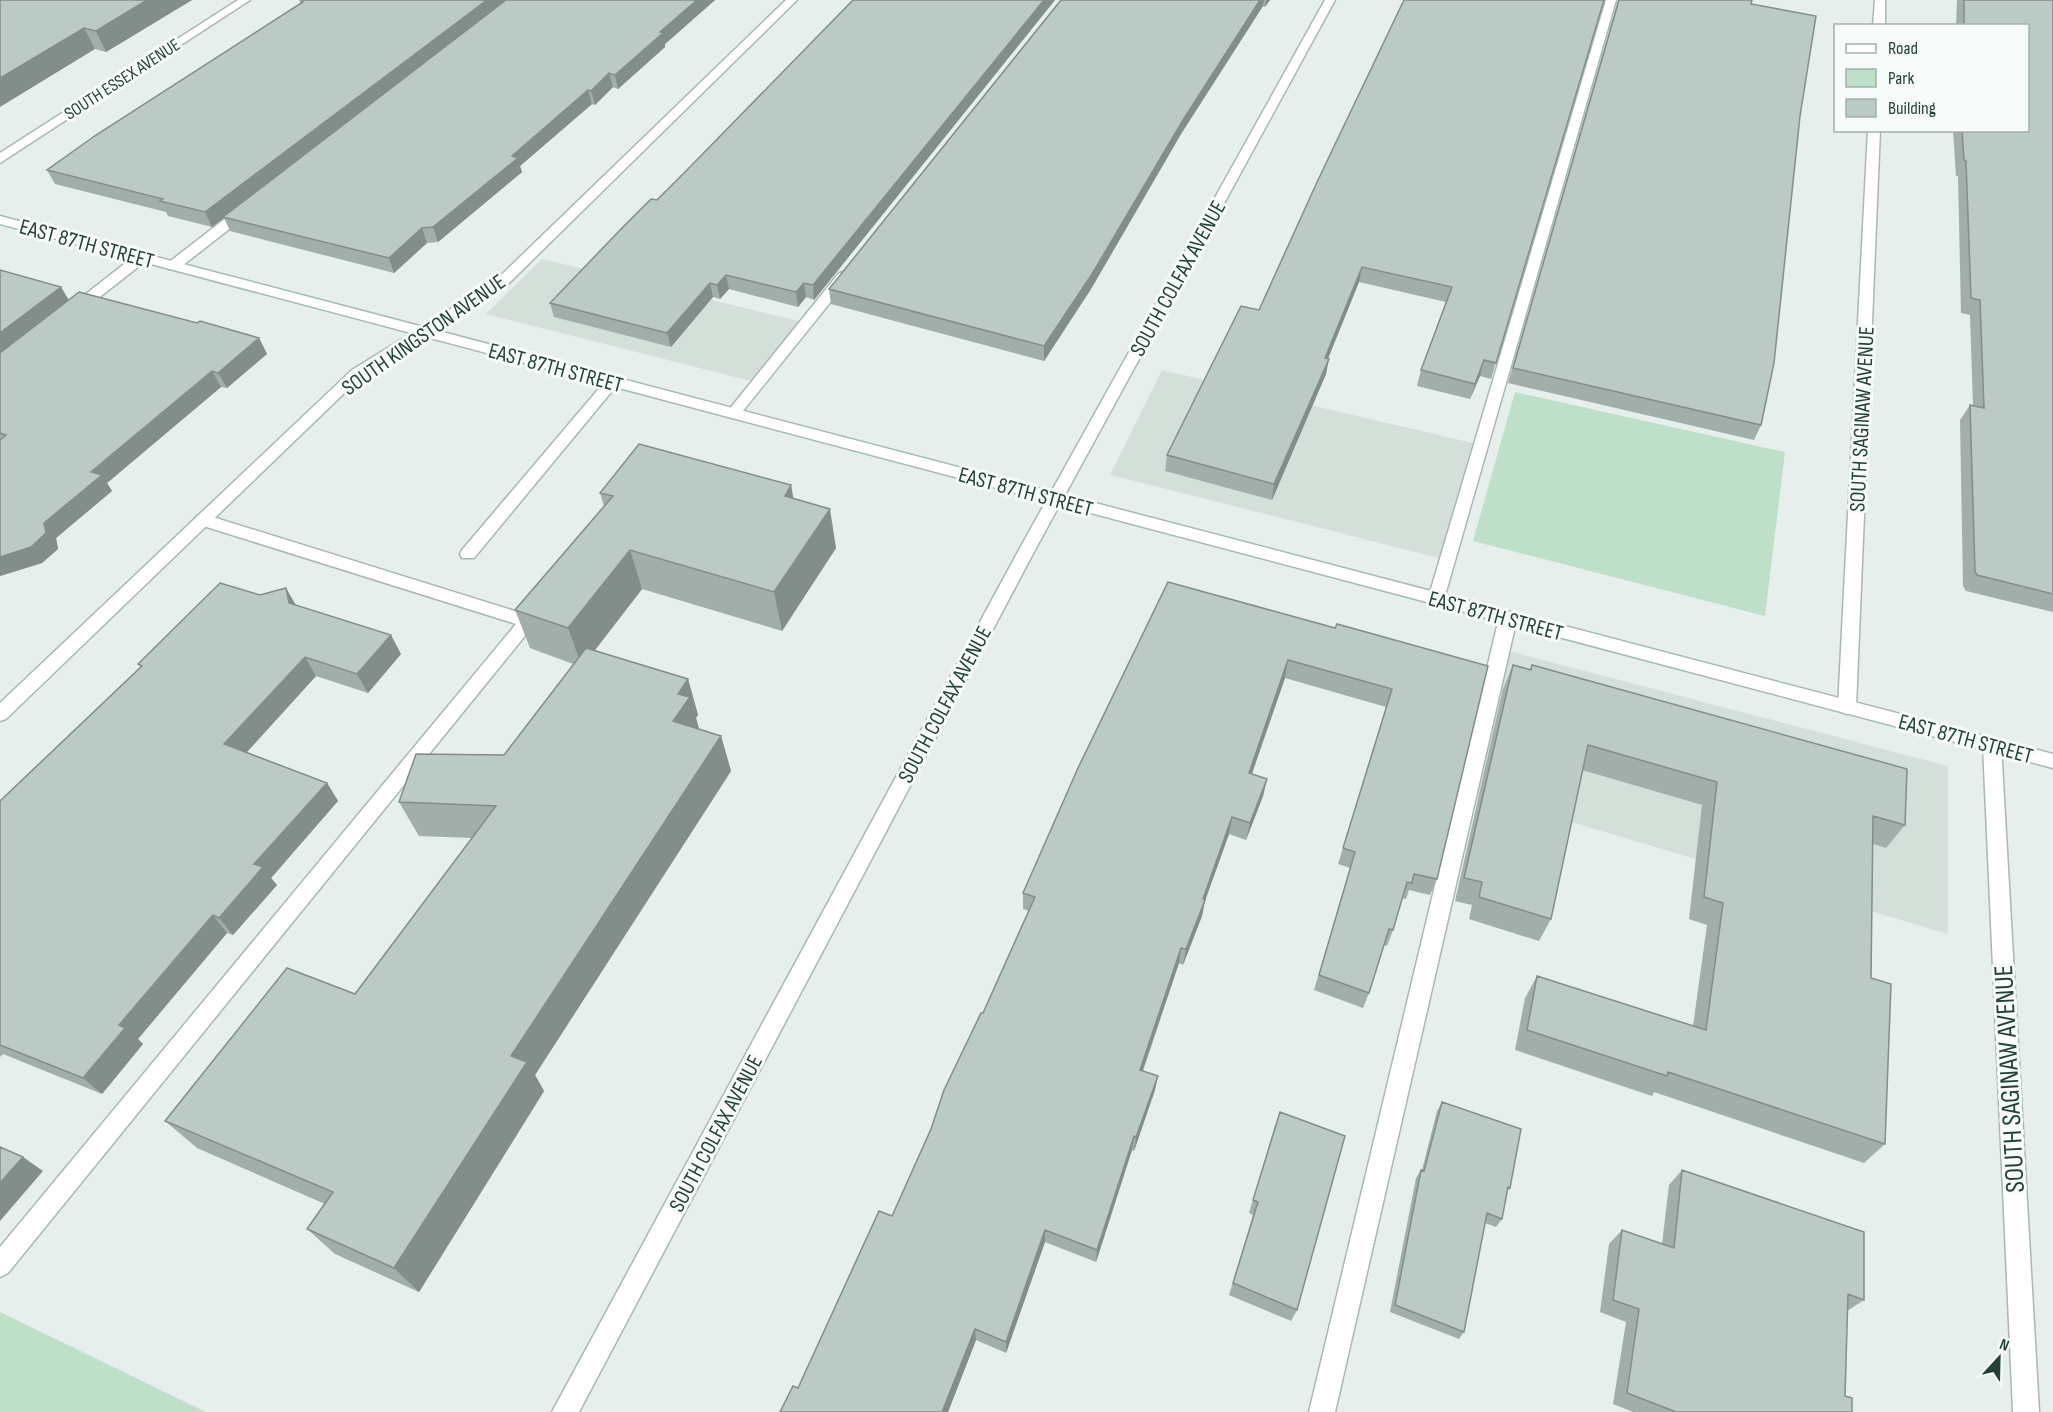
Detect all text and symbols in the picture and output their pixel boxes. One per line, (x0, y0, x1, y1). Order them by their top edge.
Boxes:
legend (1834, 24, 2029, 132)
street label: SOUTH ESSEX AVENUE (61, 34, 184, 125)
text: Road (1888, 38, 1918, 59)
text: Park (1888, 68, 1914, 89)
text: Building (1888, 98, 1936, 119)
street label: SOUTH COLFAX AVENUE (1124, 196, 1232, 361)
street label: EAST 87TH STREET (16, 214, 157, 275)
street label: SOUTH KINGSTON AVENUE (337, 269, 511, 402)
street label: SOUTH SAGINAW AVENUE (1844, 326, 1881, 513)
street label: EAST 87TH STREET (485, 338, 626, 399)
street label: EAST 87TH STREET (955, 462, 1096, 523)
street label: EAST 87TH STREET (1425, 586, 1566, 647)
street label: SOUTH COLFAX AVENUE (893, 622, 998, 788)
street label: EAST 87TH STREET (1895, 709, 2036, 770)
street label: SOUTH SAGINAW AVENUE (1988, 964, 2032, 1194)
street label: SOUTH COLFAX AVENUE (664, 1051, 769, 1217)
north arrow (1969, 1328, 2029, 1388)
text: N (1997, 1335, 2012, 1356)

